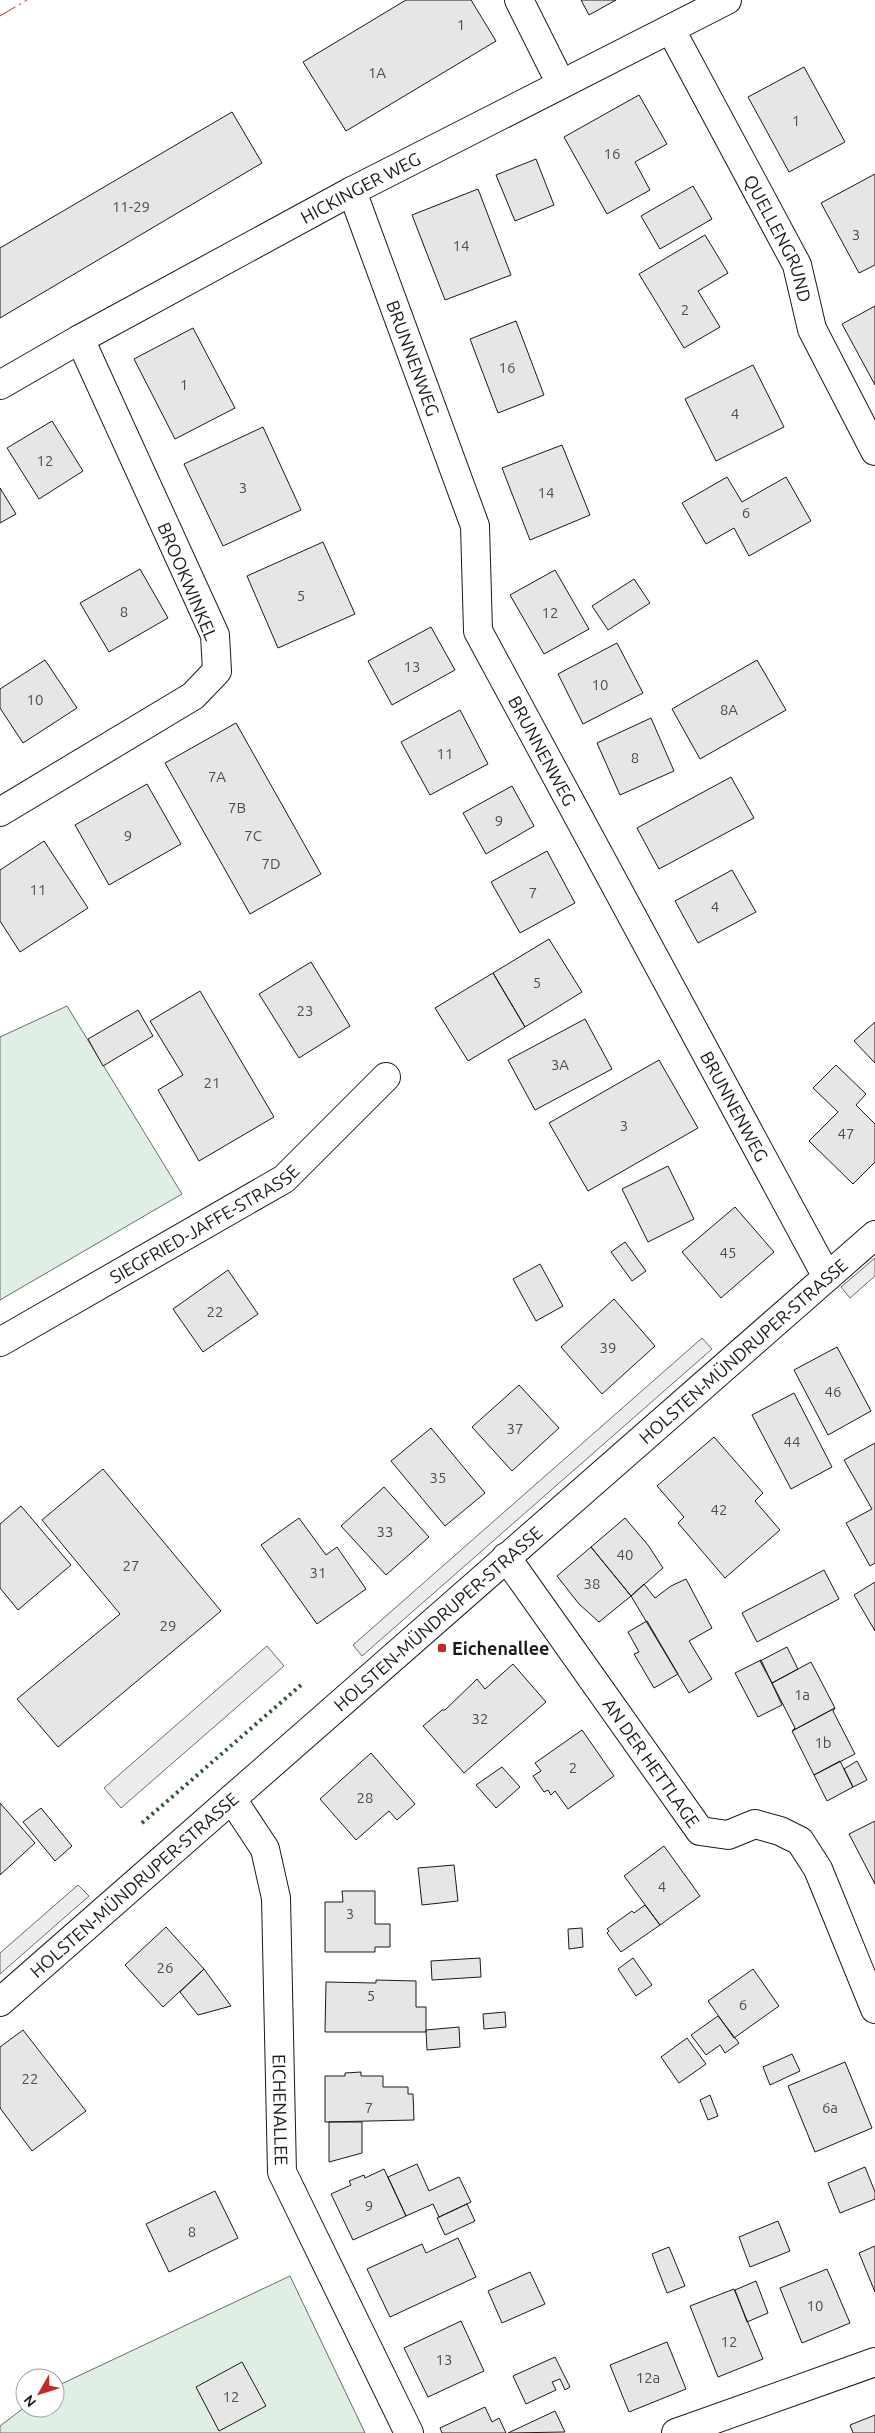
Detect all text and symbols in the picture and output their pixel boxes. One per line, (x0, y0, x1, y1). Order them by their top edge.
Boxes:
house number: 1 (457, 16, 465, 33)
house number: 1A (368, 64, 386, 81)
house number: 1 (792, 112, 800, 129)
house number: 16 (604, 145, 620, 162)
street label: HICKINGER WEG (297, 148, 424, 227)
street label: QUELLENGRUND (740, 171, 815, 304)
house number: 11-29 (112, 198, 150, 215)
house number: 3 (852, 226, 860, 243)
house number: 14 (453, 237, 469, 254)
street label: BRUNNENWEG (383, 297, 444, 419)
house number: 2 (681, 301, 689, 318)
house number: 16 (499, 359, 515, 376)
house number: 1 (180, 376, 188, 393)
house number: 4 (731, 405, 739, 422)
house number: 12 (37, 452, 53, 469)
house number: 3 (239, 479, 247, 496)
house number: 14 (538, 484, 554, 501)
house number: 6 (742, 504, 750, 521)
street label: BROOKWINKEL (154, 519, 222, 643)
house number: 5 (297, 587, 305, 604)
house number: 8 (120, 603, 128, 620)
house number: 12 (542, 604, 558, 621)
house number: 13 (404, 658, 420, 675)
house number: 10 (592, 676, 608, 693)
house number: 10 (27, 691, 43, 708)
street label: BRUNNENWEG (505, 692, 580, 809)
house number: 8A (720, 701, 738, 718)
house number: 11 (437, 745, 453, 762)
house number: 8 (631, 749, 639, 766)
house number: 7A (208, 768, 226, 785)
house number: 7B (228, 799, 246, 816)
house number: 9 (495, 812, 503, 829)
house number: 9 (124, 827, 132, 844)
house number: 7C (244, 827, 262, 844)
house number: 7D (261, 855, 281, 872)
house number: 11 (30, 881, 46, 898)
house number: 7 (529, 884, 537, 901)
house number: 4 (711, 898, 719, 915)
house number: 5 (533, 974, 541, 991)
house number: 23 (297, 1002, 313, 1019)
street label: BRUNNENWEG (697, 1048, 773, 1165)
house number: 3A (551, 1056, 569, 1073)
house number: 21 (204, 1074, 220, 1091)
house number: 3 (620, 1117, 628, 1134)
house number: 47 (838, 1125, 854, 1142)
street label: SIEGFRIED-JAFFE-STRASSE (106, 1160, 303, 1287)
house number: 45 (720, 1244, 736, 1261)
street label: HOLSTEN-MÜNDRUPER-STRASSE (635, 1254, 851, 1447)
house number: 22 (207, 1303, 223, 1320)
house number: 39 (600, 1339, 616, 1356)
house number: 46 (825, 1383, 841, 1400)
house number: 37 (507, 1420, 523, 1437)
house number: 44 (784, 1433, 800, 1450)
house number: 35 (430, 1469, 446, 1486)
house number: 42 (711, 1501, 727, 1518)
street label: HOLSTEN-MÜNDRUPER-STRASSE (330, 1522, 546, 1715)
house number: 33 (377, 1523, 393, 1540)
house number: 40 (617, 1546, 633, 1563)
house number: 27 (123, 1557, 139, 1574)
house number: 31 (310, 1564, 326, 1581)
house number: 38 (584, 1575, 600, 1592)
house number: 29 (160, 1617, 176, 1634)
place label: Eichenallee (452, 1638, 549, 1658)
marker: Eichenallee (436, 1642, 448, 1654)
house number: 1a (794, 1686, 810, 1703)
street label: AN DER HETTLAGE (599, 1694, 704, 1831)
house number: 32 (472, 1710, 488, 1727)
house number: 1b (814, 1734, 832, 1751)
house number: 2 (569, 1759, 577, 1776)
street label: HOLSTEN-MÜNDRUPER-STRASSE (26, 1788, 242, 1981)
house number: 28 (357, 1789, 373, 1806)
house number: 4 (658, 1878, 666, 1895)
house number: 3 (346, 1905, 354, 1922)
house number: 26 (157, 1959, 173, 1976)
house number: 5 (367, 1987, 375, 2004)
house number: 6 (739, 1996, 747, 2013)
street label: EICHENALLEE (269, 2054, 292, 2166)
house number: 22 (22, 2070, 38, 2087)
house number: 7 (365, 2099, 373, 2116)
house number: 6a (822, 2099, 838, 2116)
house number: 9 (365, 2197, 373, 2214)
house number: 8 (188, 2223, 196, 2240)
house number: 10 (807, 2297, 823, 2314)
house number: 12 (721, 2333, 737, 2350)
house number: 13 (436, 2351, 452, 2368)
north arrow (15, 2368, 65, 2418)
house number: 12a (636, 2369, 660, 2386)
house number: 12 (223, 2388, 239, 2405)
text: N (20, 2392, 39, 2410)

